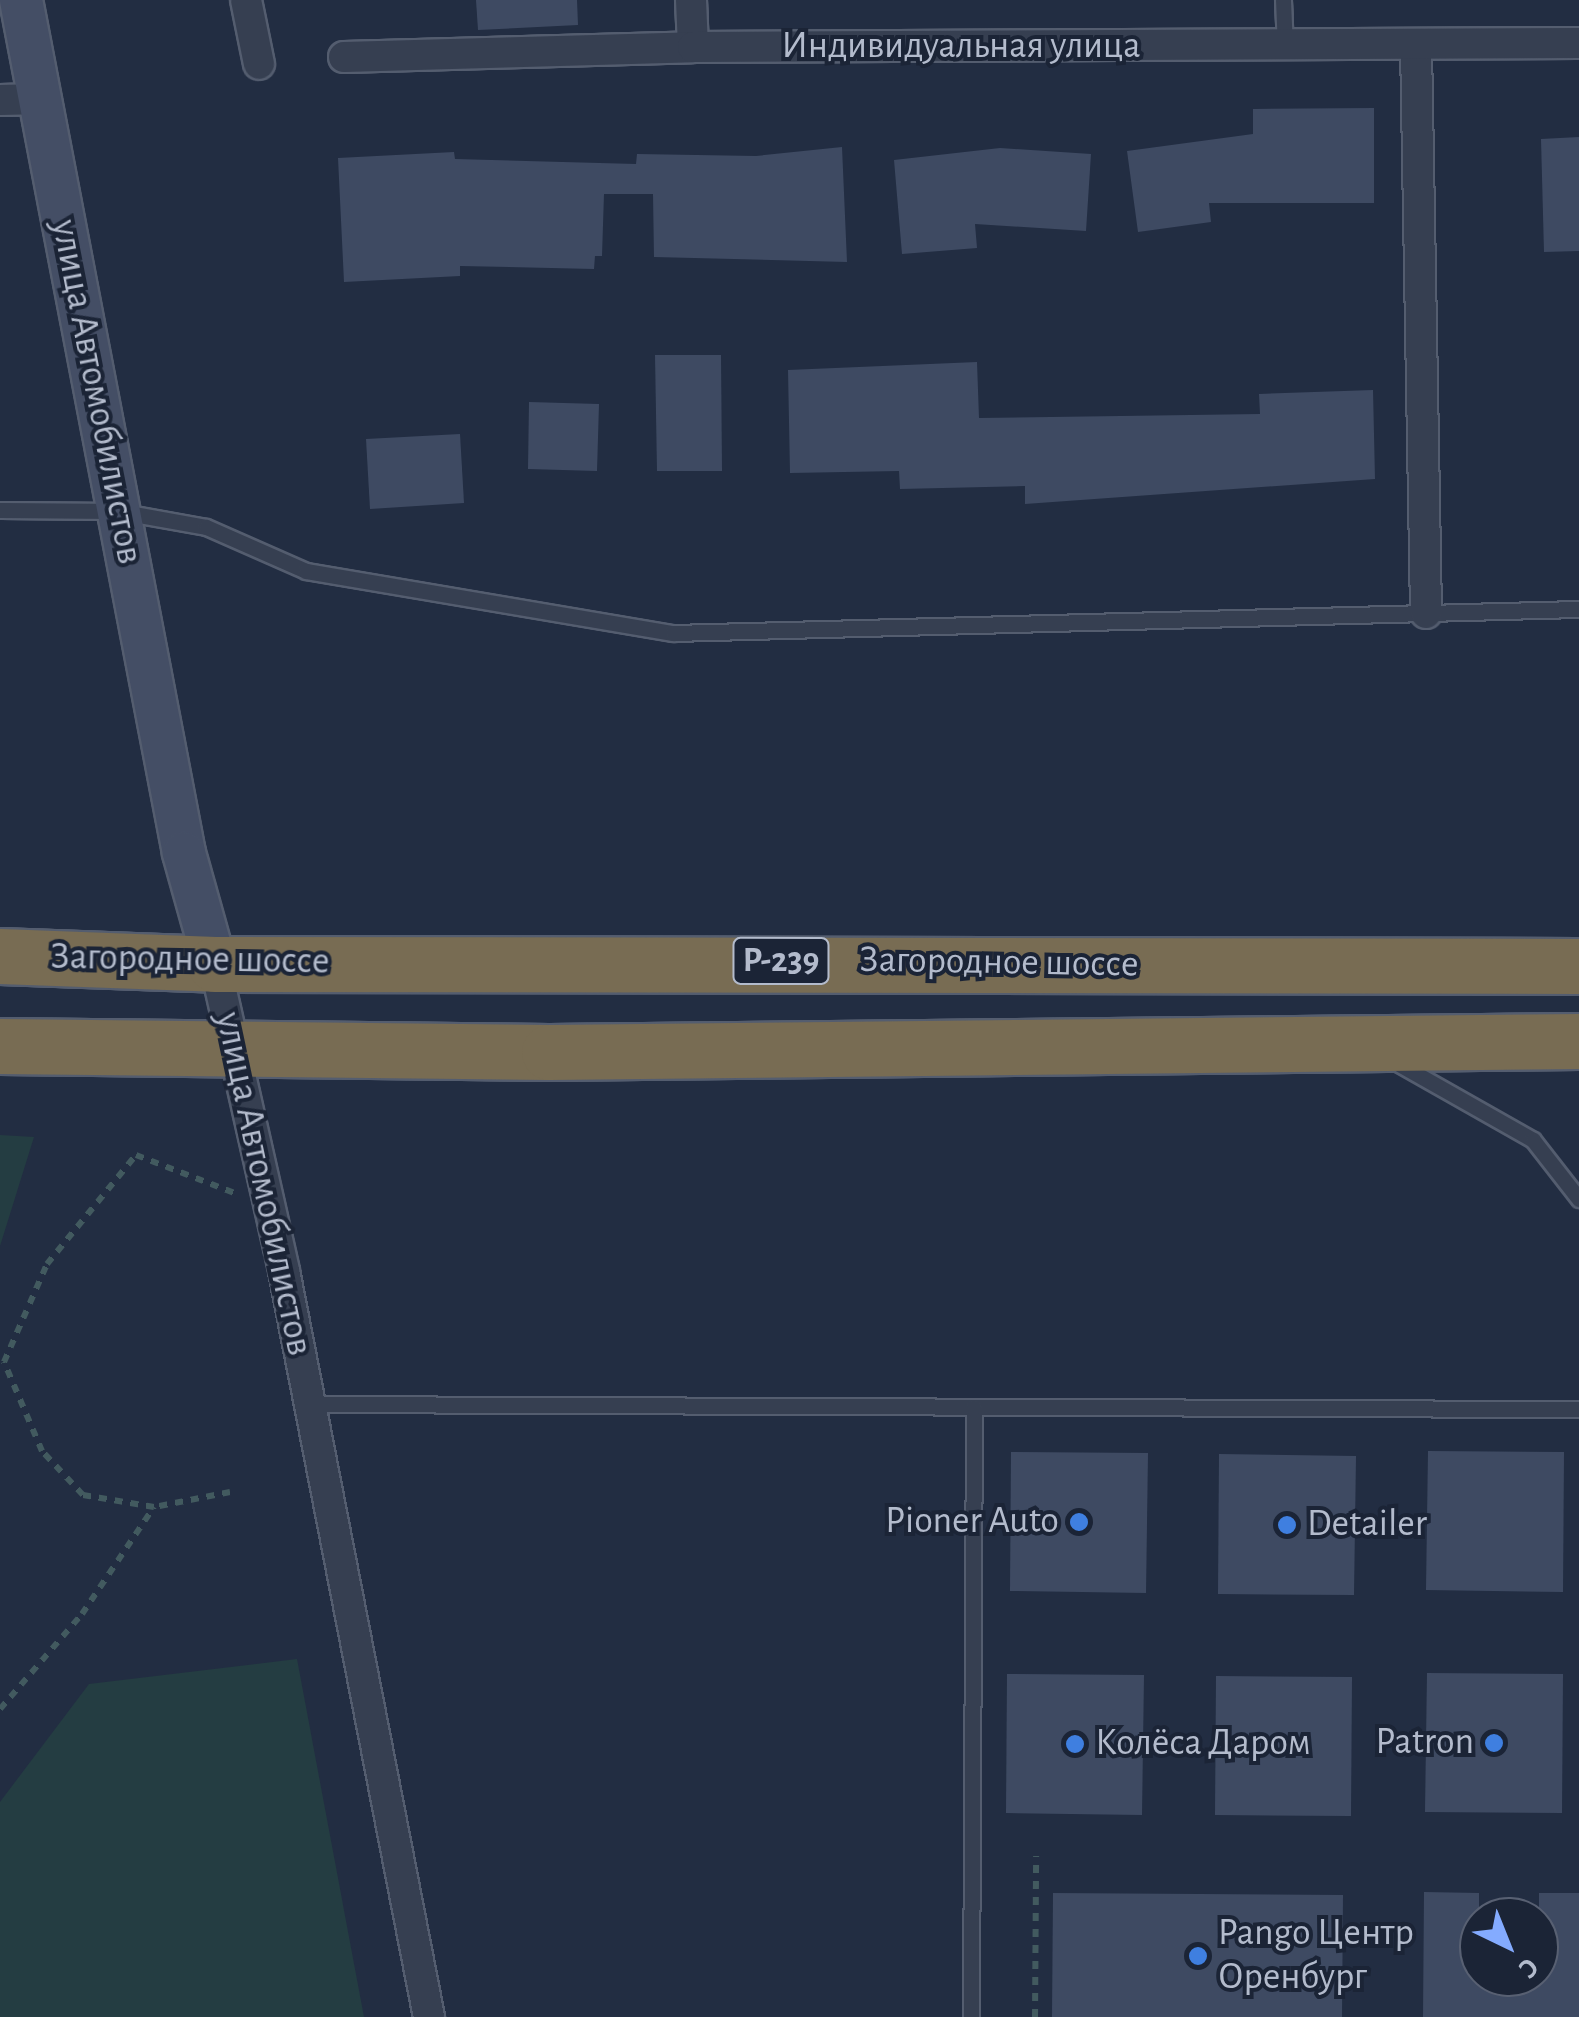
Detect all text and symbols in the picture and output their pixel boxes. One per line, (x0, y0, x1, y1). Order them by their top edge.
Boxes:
street label: Индивидуальная улица (781, 24, 1141, 70)
street label: улица Автомобилистов (40, 216, 152, 568)
road number: Р-239 (731, 931, 831, 991)
street label: Загородное шоссе (50, 935, 330, 985)
street label: Загородное шоссе (859, 938, 1139, 988)
street label: улица Автомобилистов (204, 1008, 322, 1360)
place label: Pioner Auto (885, 1499, 1059, 1545)
place label: Detailer (1307, 1502, 1427, 1548)
marker: Pioner Auto (1068, 1511, 1090, 1533)
marker: Detailer (1276, 1514, 1298, 1536)
place label: Patron (1375, 1720, 1474, 1766)
place label: Колёса Даром (1095, 1721, 1311, 1767)
marker: Patron (1483, 1732, 1505, 1754)
marker: Колёса Даром (1064, 1733, 1086, 1755)
north arrow (1459, 1897, 1559, 1997)
place label: Pango Центр Оренбург (1218, 1911, 1414, 2000)
marker: Pango Центр Оренбург (1187, 1945, 1209, 1967)
text: С (1513, 1952, 1543, 1983)

